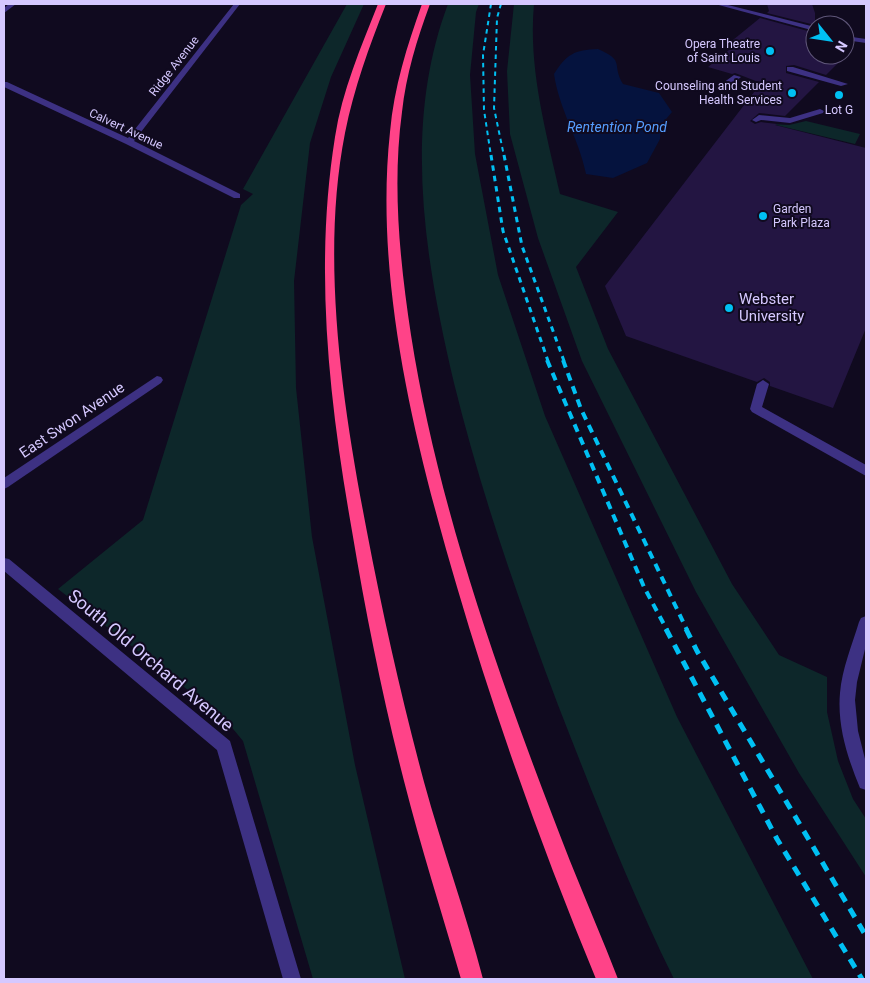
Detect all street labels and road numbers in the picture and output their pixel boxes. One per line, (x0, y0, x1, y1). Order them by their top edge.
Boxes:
street label: Ridge Avenue (146, 33, 202, 99)
street label: Calvert Avenue (87, 106, 165, 152)
street label: East Swon Avenue (16, 378, 128, 462)
street label: South Old Orchard Avenue (64, 585, 238, 735)

